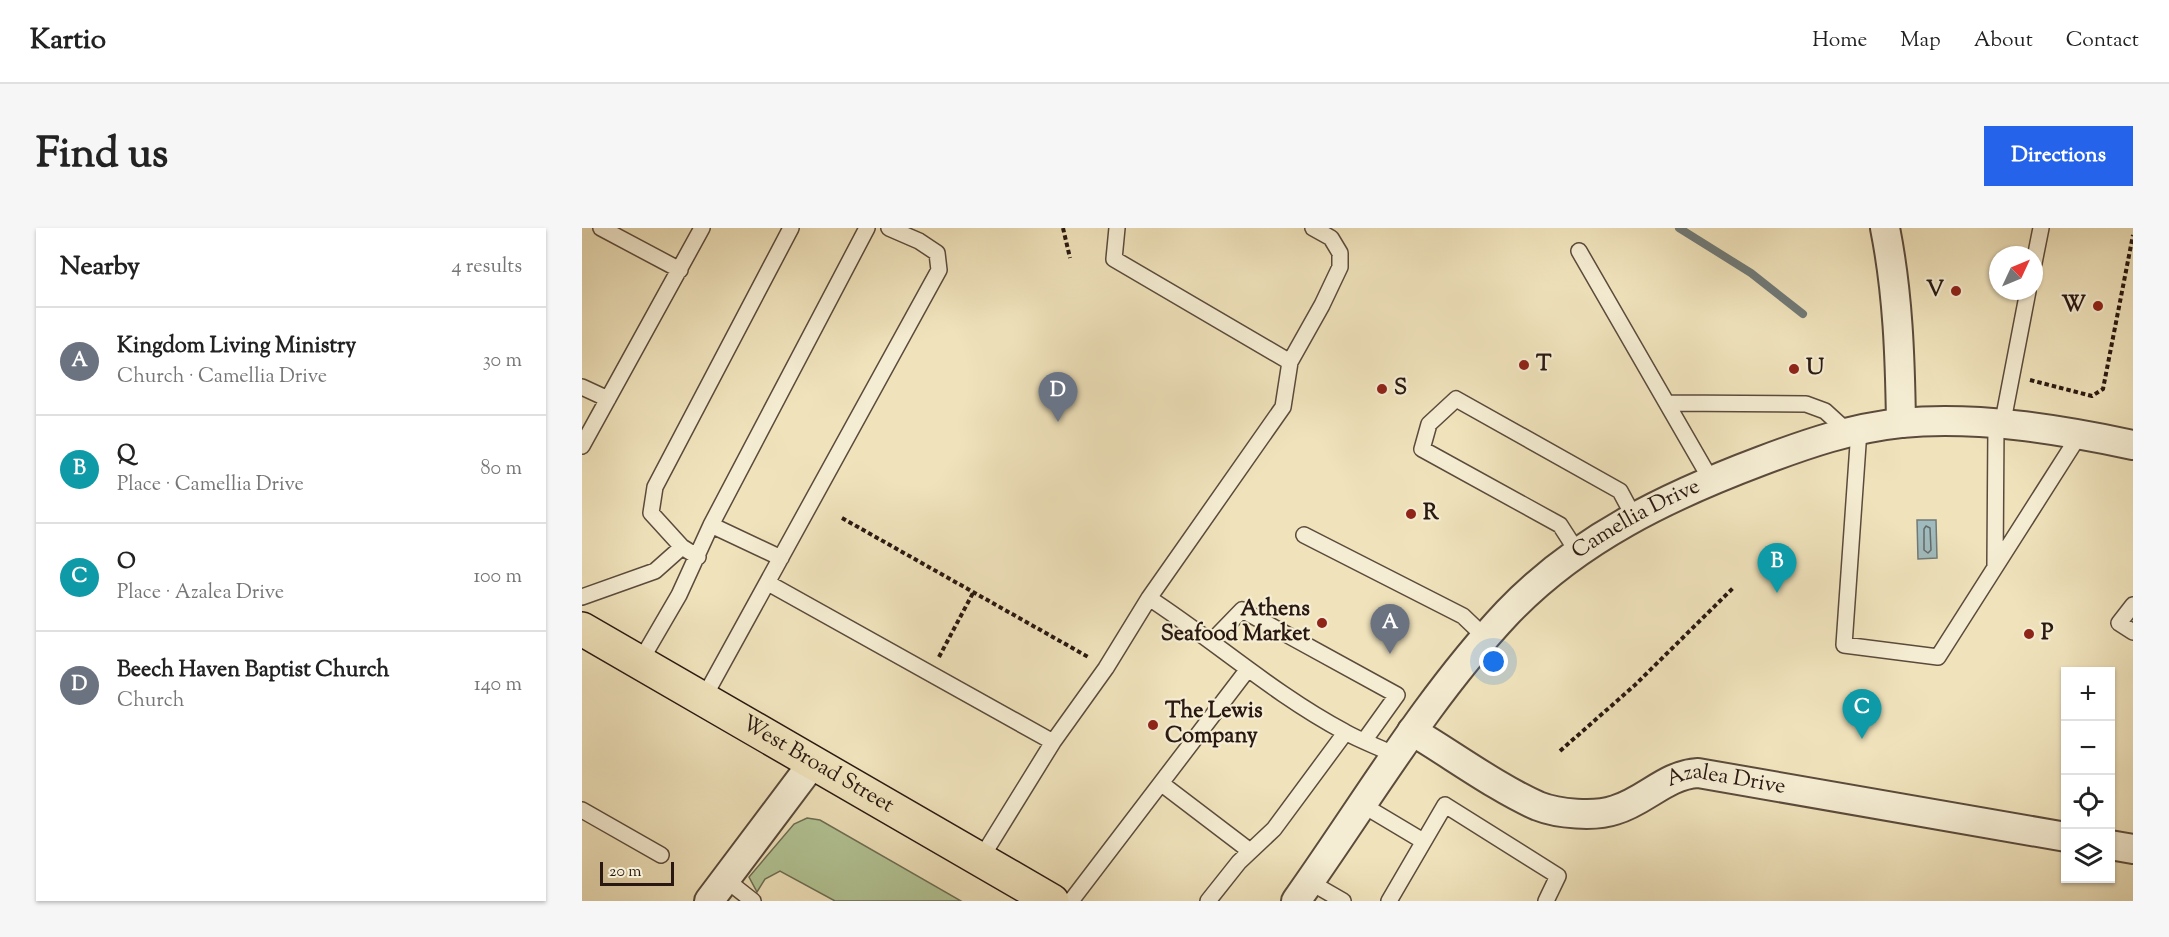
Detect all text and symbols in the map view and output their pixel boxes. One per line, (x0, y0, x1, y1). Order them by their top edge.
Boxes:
text: Kartio (30, 21, 106, 61)
text: Home (1812, 26, 1867, 56)
text: Map (1900, 26, 1941, 56)
text: About (1974, 26, 2033, 56)
text: Contact (2066, 26, 2139, 56)
text: Find us (36, 126, 168, 186)
button: Directions (1984, 126, 2133, 186)
north arrow (1989, 246, 2043, 300)
text: Nearby (60, 249, 140, 286)
text: 4 results (451, 253, 522, 282)
place label: V (1926, 275, 1944, 307)
marker: V (1949, 284, 1963, 298)
place label: W (2062, 290, 2087, 322)
marker: W (2091, 299, 2105, 313)
text: Kingdom Living Ministry (117, 331, 356, 363)
text: A (71, 347, 88, 376)
text: 30 m (483, 347, 522, 376)
place label: T (1536, 349, 1552, 381)
place label: U (1806, 353, 1824, 385)
marker: T (1517, 358, 1531, 372)
marker: U (1787, 362, 1801, 376)
text: Church · Camellia Drive (117, 363, 327, 392)
pin: D (1038, 372, 1078, 422)
place label: S (1394, 373, 1407, 405)
marker: S (1375, 382, 1389, 396)
text: Q (117, 439, 135, 471)
text: B (73, 455, 86, 484)
text: 80 m (481, 455, 522, 484)
text: Place · Camellia Drive (117, 471, 304, 500)
street label: Camellia Drive (1566, 471, 1705, 568)
place label: R (1423, 498, 1440, 530)
marker: R (1404, 507, 1418, 521)
pin: B (1758, 544, 1796, 593)
text: O (117, 547, 136, 579)
text: C (71, 563, 88, 592)
text: 100 m (473, 563, 522, 592)
text: Place · Azalea Drive (117, 579, 284, 608)
place label: Athens Seafood Market (1161, 594, 1310, 651)
pin: A (1370, 604, 1410, 654)
marker: Athens Seafood Market (1315, 616, 1329, 630)
place label: P (2041, 618, 2054, 650)
marker: P (2022, 627, 2036, 641)
your location (1479, 647, 1508, 676)
text: Beech Haven Baptist Church (117, 655, 389, 687)
map controls (2061, 667, 2115, 883)
button: + (2061, 667, 2115, 721)
text: D (72, 671, 87, 700)
text: 140 m (474, 671, 522, 700)
text: Church (117, 687, 184, 716)
pin: C (1842, 690, 1882, 739)
place label: The Lewis Company (1165, 696, 1263, 753)
street label: West Broad Street (735, 708, 900, 822)
marker: The Lewis Company (1146, 718, 1160, 732)
button: − (2061, 721, 2115, 775)
street label: Azalea Drive (1661, 757, 1788, 804)
button: locate (2061, 775, 2115, 829)
button: layers (2061, 829, 2115, 883)
scale bar (600, 859, 674, 886)
text: 20 m (609, 861, 642, 884)

